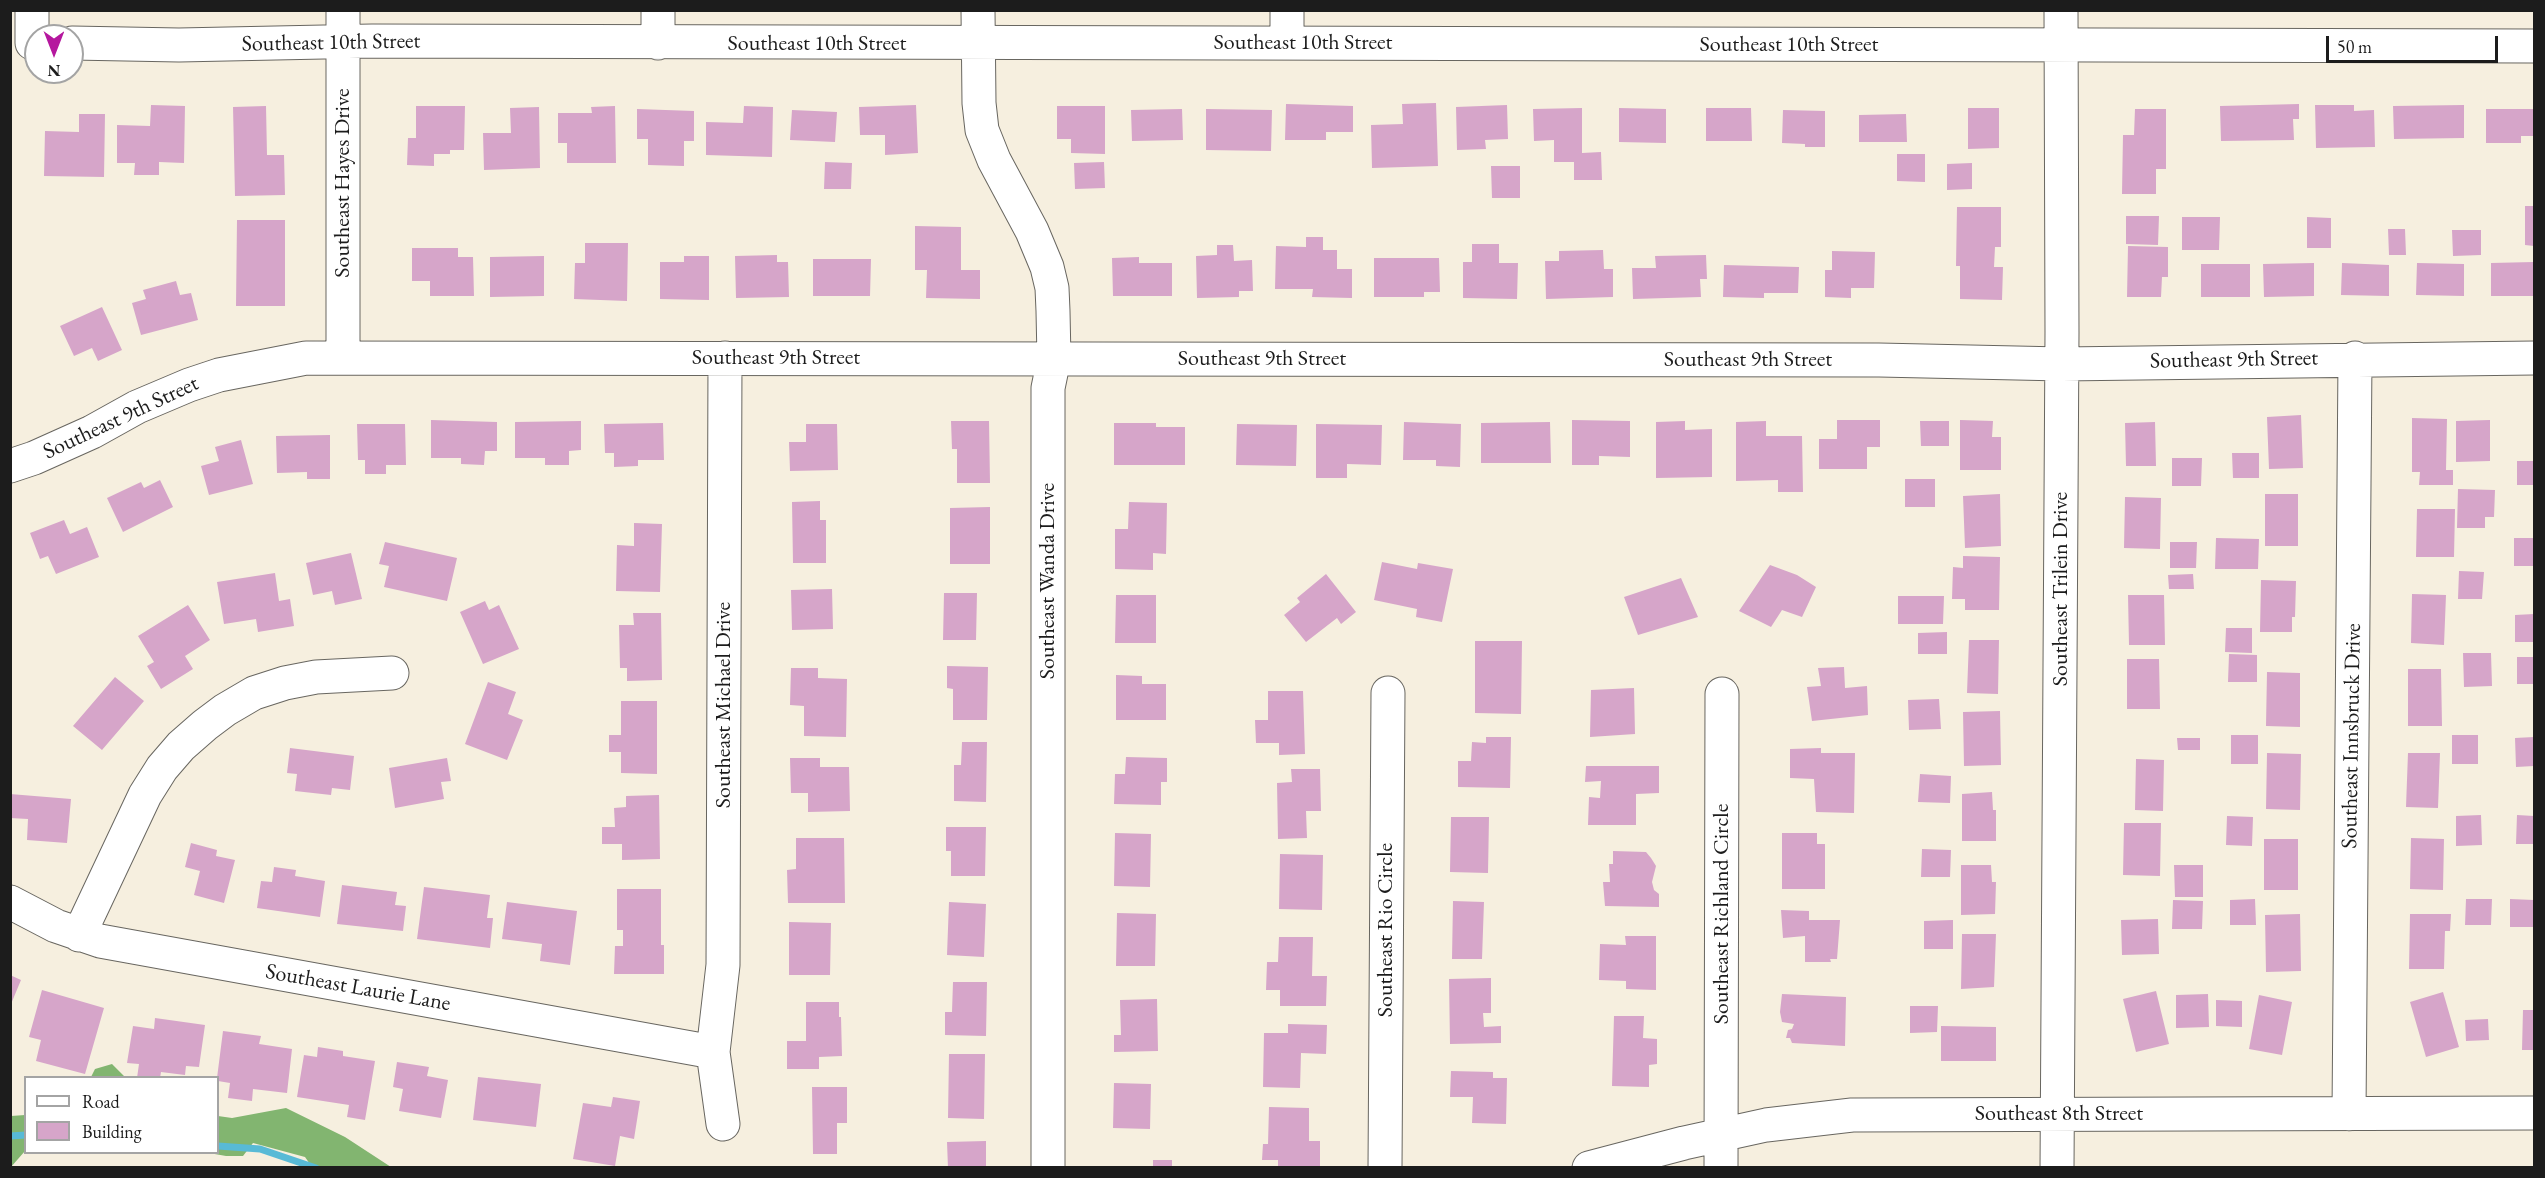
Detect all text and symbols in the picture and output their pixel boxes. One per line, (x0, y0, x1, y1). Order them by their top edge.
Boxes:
north arrow (24, 24, 84, 84)
scale bar (2329, 24, 2502, 62)
street label: Southeast 10th Street (241, 28, 421, 58)
street label: Southeast 10th Street (1214, 30, 1392, 56)
street label: Southeast 10th Street (728, 31, 906, 57)
street label: Southeast 10th Street (1700, 32, 1878, 58)
text: 50 m (2337, 35, 2372, 58)
text: N (48, 60, 60, 81)
street label: Southeast Hayes Drive (330, 88, 356, 278)
street label: Southeast 9th Street (692, 345, 860, 371)
street label: Southeast 9th Street (2150, 345, 2318, 375)
street label: Southeast 9th Street (1178, 346, 1346, 372)
street label: Southeast 9th Street (1664, 347, 1832, 373)
street label: Southeast 9th Street (39, 370, 203, 466)
street label: Southeast Wanda Drive (1035, 483, 1061, 679)
street label: Southeast Trilein Drive (2048, 492, 2074, 686)
street label: Southeast Michael Drive (711, 602, 737, 808)
street label: Southeast Innsbruck Drive (2337, 623, 2367, 849)
street label: Southeast Richland Circle (1709, 804, 1735, 1024)
street label: Southeast Rio Circle (1373, 843, 1399, 1017)
street label: Southeast Laurie Lane (263, 959, 453, 1017)
legend (24, 1076, 219, 1154)
text: Road (82, 1090, 120, 1113)
street label: Southeast 8th Street (1975, 1101, 2143, 1127)
text: Building (82, 1120, 142, 1143)

